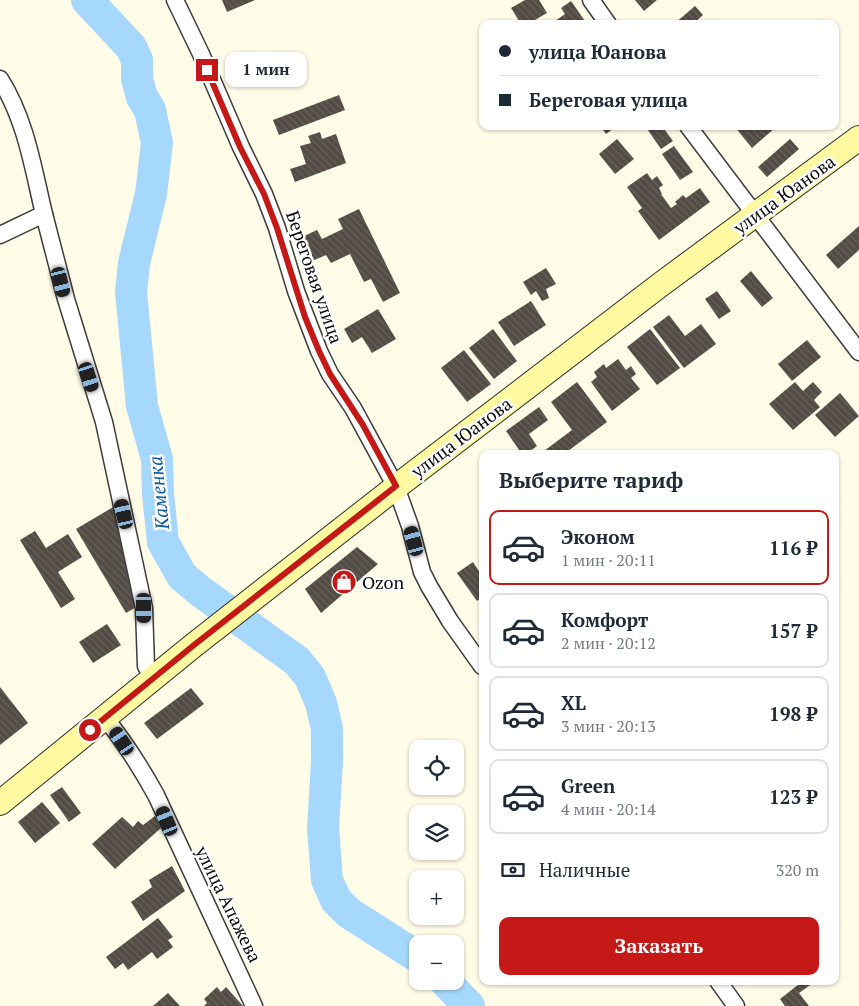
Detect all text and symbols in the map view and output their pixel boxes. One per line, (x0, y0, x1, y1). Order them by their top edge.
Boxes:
text: улица Юанова (529, 39, 666, 64)
callout: 1 мин (224, 52, 307, 88)
text: 1 мин (242, 58, 290, 80)
route end (196, 59, 218, 81)
text: Береговая улица (529, 87, 688, 112)
street label: улица Юанова (728, 149, 840, 240)
street label: Береговая улица (281, 207, 349, 347)
car (50, 266, 71, 298)
car (77, 360, 100, 394)
street label: улица Юанова (405, 391, 516, 483)
water label: Каменка (142, 455, 174, 532)
text: Выберите тариф (499, 465, 683, 494)
car (113, 498, 134, 530)
text: Эконом (561, 524, 635, 549)
car (402, 525, 425, 557)
icon: car (501, 525, 546, 570)
text: 116 ₽ (769, 535, 817, 560)
text: 1 мин · 20:11 (561, 549, 656, 571)
shop icon: Ozon (331, 569, 357, 595)
place label: Ozon (362, 570, 405, 594)
car (136, 593, 151, 623)
text: Комфорт (561, 607, 648, 632)
icon: car (501, 608, 546, 653)
text: 157 ₽ (769, 618, 817, 643)
text: 2 мин · 20:12 (561, 632, 656, 654)
text: XL (561, 690, 586, 715)
icon: car (501, 691, 546, 736)
text: 198 ₽ (769, 701, 817, 726)
text: 3 мин · 20:13 (561, 715, 656, 737)
route start (79, 719, 101, 741)
car (107, 724, 136, 758)
map controls (409, 740, 464, 990)
button: locate (409, 740, 464, 795)
text: Green (561, 773, 615, 798)
icon: car (501, 774, 546, 819)
text: 123 ₽ (769, 784, 817, 809)
text: 4 мин · 20:14 (561, 798, 656, 820)
car (154, 804, 179, 838)
button: layers (409, 805, 464, 860)
street label: улица Апажева (190, 841, 268, 966)
icon: cash (499, 856, 527, 884)
text: Наличные (539, 857, 630, 882)
text: 320 m (776, 859, 819, 881)
button: + (409, 870, 464, 925)
button: Заказать (499, 917, 819, 975)
button: − (409, 935, 464, 990)

